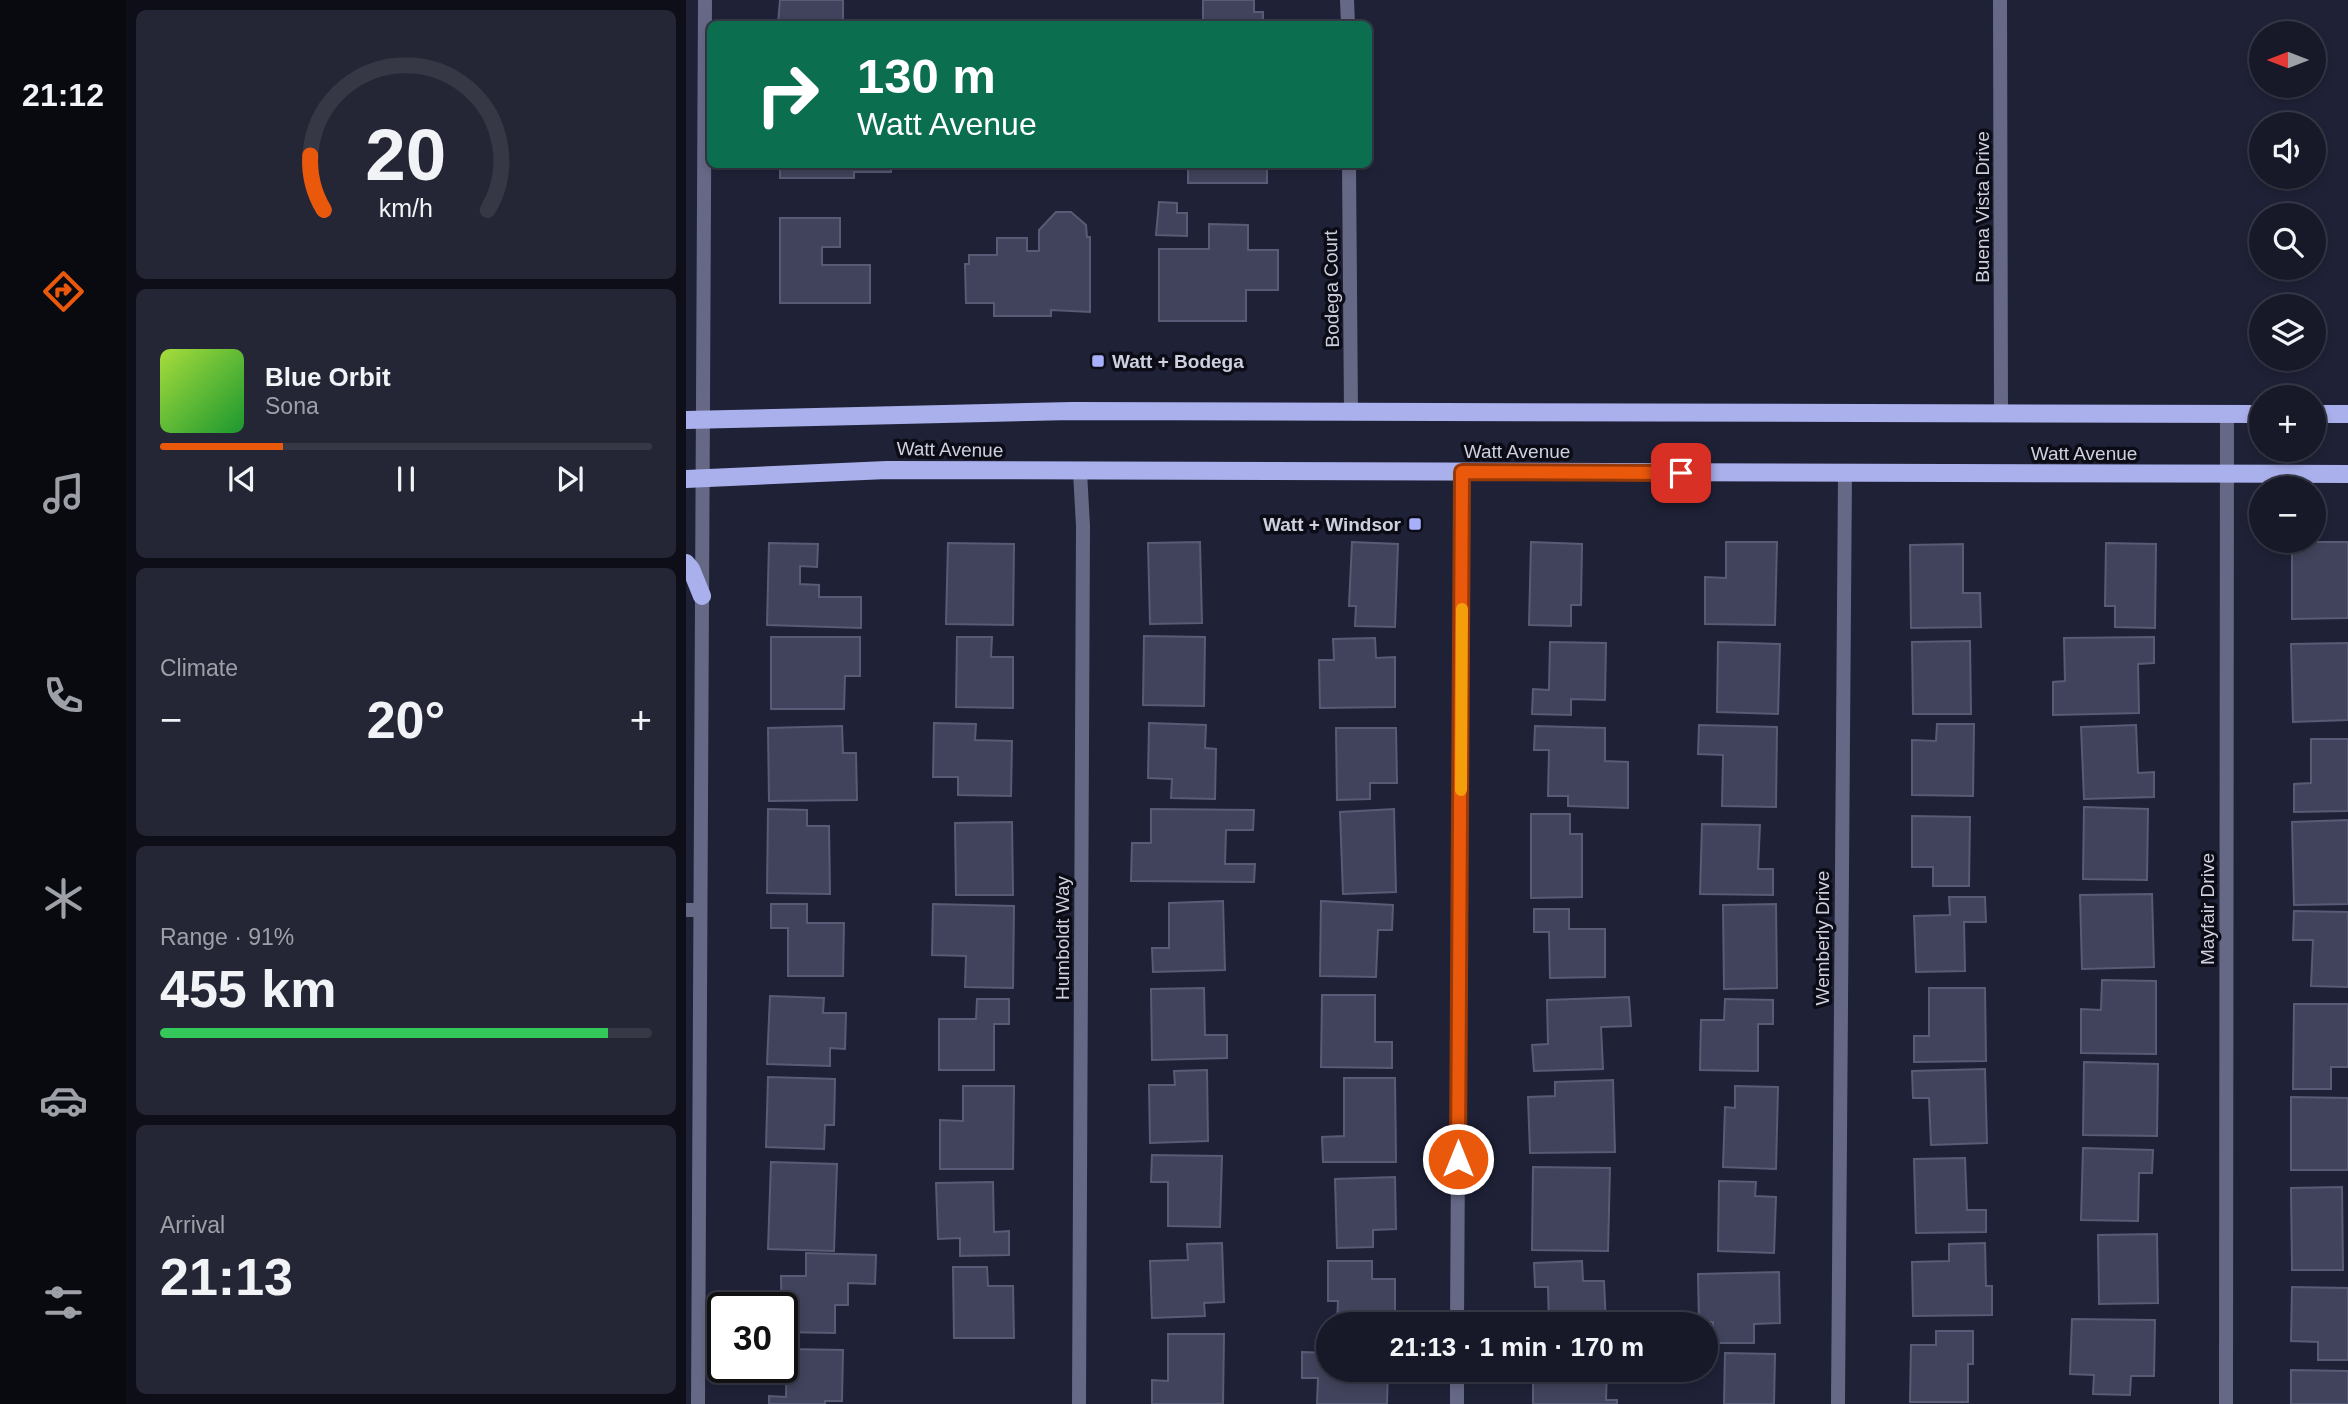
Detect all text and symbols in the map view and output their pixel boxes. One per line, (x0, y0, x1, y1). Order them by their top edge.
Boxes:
north arrow (2249, 21, 2326, 98)
map controls (2249, 21, 2326, 553)
icon: right (742, 49, 833, 140)
text: 130 m (857, 49, 996, 103)
text: 21:12 (22, 77, 104, 113)
text: Watt Avenue (857, 106, 1037, 142)
button: sound (2249, 112, 2326, 189)
text: 20 (366, 115, 446, 196)
street label: Buena Vista Drive (1972, 131, 1993, 283)
text: km/h (379, 194, 433, 222)
button: search (2249, 203, 2326, 280)
street label: Bodega Court (1320, 229, 1343, 348)
icon: directions (39, 267, 88, 316)
button: layers (2249, 294, 2326, 371)
place label: Watt + Bodega (1112, 351, 1244, 372)
marker: Watt + Bodega (1090, 353, 1106, 369)
text: Blue Orbit (265, 362, 391, 392)
button: + (2249, 385, 2326, 462)
text: Sona (265, 393, 319, 419)
street label: Watt Avenue (896, 438, 1004, 461)
street label: Watt Avenue (1464, 441, 1570, 462)
pin (1651, 443, 1711, 503)
street label: Watt Avenue (2031, 443, 2137, 464)
icon: arrive (1662, 454, 1700, 492)
icon: previous (223, 460, 261, 498)
icon: pause (387, 460, 425, 498)
icon: next (551, 460, 589, 498)
icon: music (39, 469, 88, 518)
button: − (2249, 476, 2326, 553)
place label: Watt + Windsor (1263, 514, 1402, 535)
marker: Watt + Windsor (1407, 516, 1423, 532)
text: Climate (160, 655, 238, 681)
icon: phone (39, 671, 88, 720)
text: 20° (367, 691, 445, 749)
text: − (160, 699, 182, 741)
text: + (630, 699, 652, 741)
street label: Mayfair Drive (2197, 853, 2218, 965)
street label: Wemberly Drive (1812, 871, 1833, 1005)
icon: climate (39, 874, 88, 923)
street label: Humboldt Way (1052, 876, 1073, 1000)
text: Range · 91% (160, 924, 294, 950)
text: 455 km (160, 960, 336, 1018)
icon: car (39, 1076, 88, 1125)
position arrow (1421, 1122, 1495, 1196)
text: Arrival (160, 1212, 225, 1238)
text: 21:13 (160, 1248, 293, 1306)
icon: filters (39, 1278, 88, 1327)
speed limit sign: 30 (707, 1292, 798, 1383)
text: 21:13 · 1 min · 170 m (1390, 1332, 1644, 1362)

